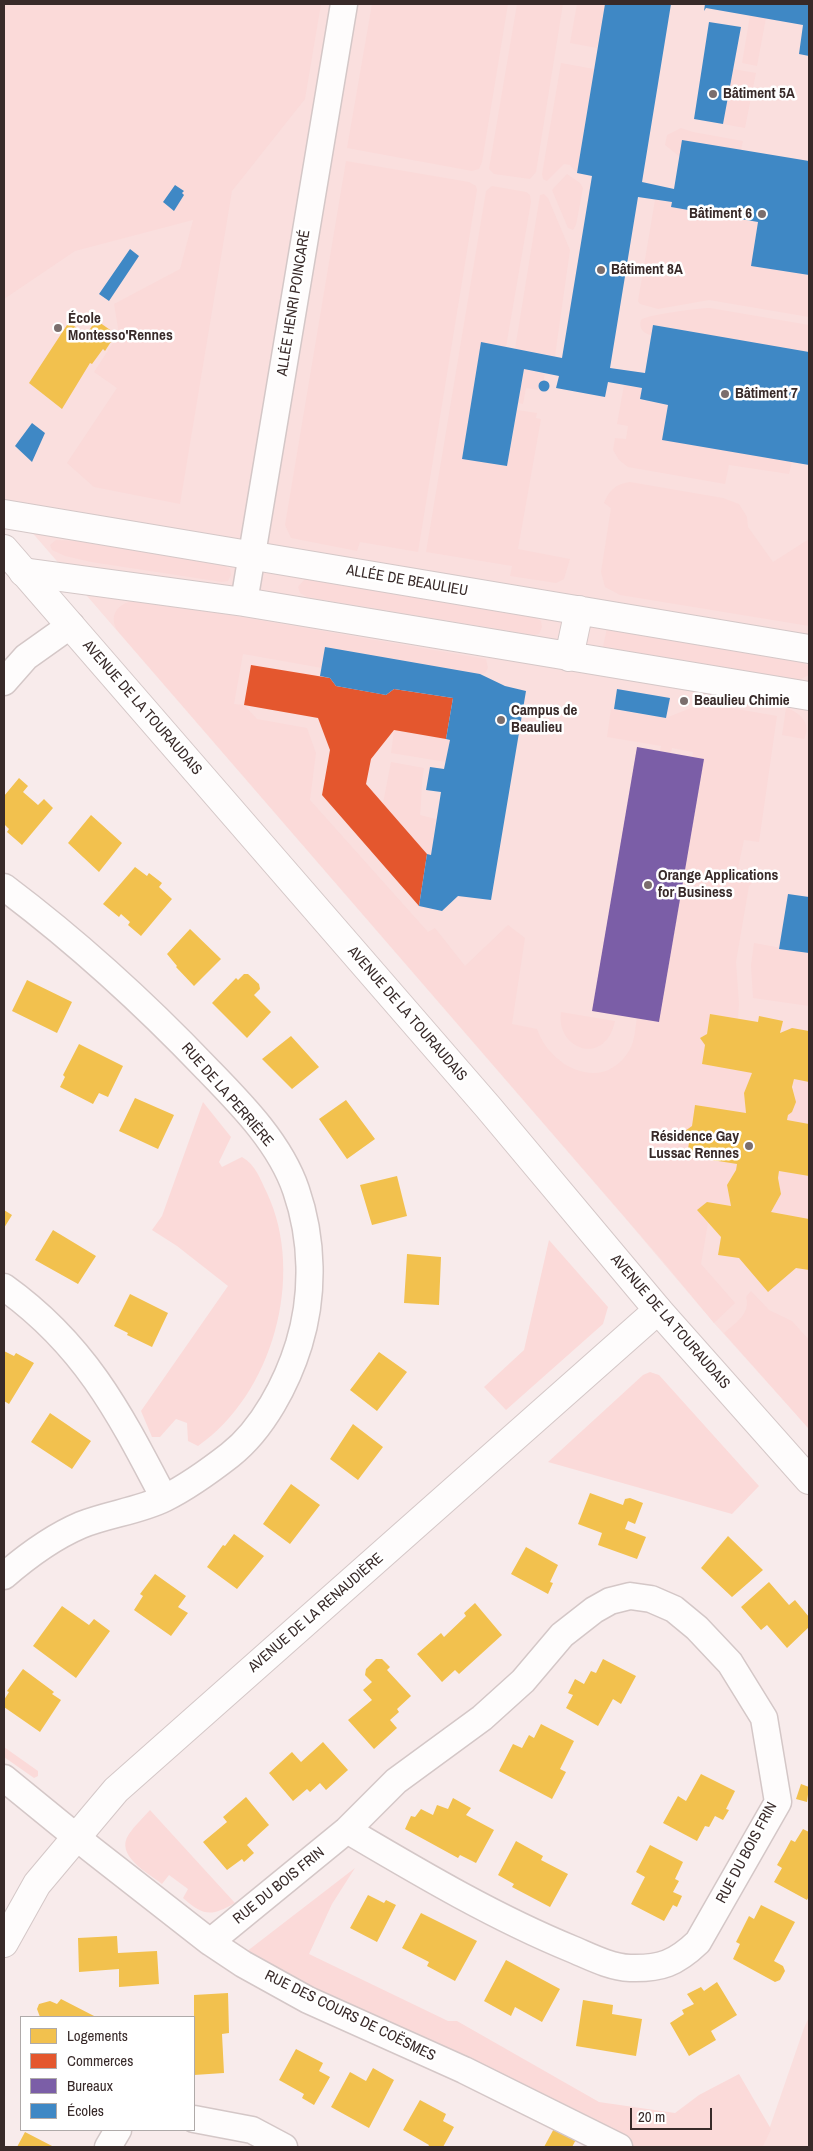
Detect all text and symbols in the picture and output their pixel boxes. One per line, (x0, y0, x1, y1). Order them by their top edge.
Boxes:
place label: Bâtiment 5A (723, 85, 795, 103)
marker: Bâtiment 5A (707, 88, 719, 100)
place label: Bâtiment 6 (689, 205, 752, 223)
marker: Bâtiment 6 (756, 208, 768, 220)
street label: ALLÉE HENRI POINCARÉ (274, 229, 314, 377)
place label: Bâtiment 8A (611, 261, 683, 279)
marker: Bâtiment 8A (595, 264, 607, 276)
place label: École Montesso'Rennes (68, 310, 173, 345)
marker: École Montesso'Rennes (52, 322, 64, 334)
place label: Bâtiment 7 (735, 385, 798, 403)
marker: Bâtiment 7 (719, 388, 731, 400)
street label: ALLÉE DE BEAULIEU (345, 561, 469, 601)
street label: AVENUE DE LA TOURAUDAIS (79, 637, 205, 779)
place label: Beaulieu Chimie (694, 692, 790, 710)
marker: Beaulieu Chimie (678, 695, 690, 707)
place label: Campus de Beaulieu (511, 702, 577, 737)
marker: Campus de Beaulieu (495, 714, 507, 726)
place label: Orange Applications for Business (658, 867, 778, 902)
marker: Orange Applications for Business (642, 879, 654, 891)
street label: AVENUE DE LA TOURAUDAIS (344, 943, 470, 1085)
street label: RUE DE LA PERRIÈRE (177, 1040, 277, 1150)
place label: Résidence Gay Lussac Rennes (649, 1128, 739, 1163)
marker: Résidence Gay Lussac Rennes (743, 1140, 755, 1152)
street label: AVENUE DE LA TOURAUDAIS (607, 1251, 733, 1393)
street label: AVENUE DE LA RENAUDIÈRE (245, 1550, 387, 1676)
street label: RUE DU BOIS FRIN (713, 1799, 781, 1907)
street label: RUE DU BOIS FRIN (230, 1844, 328, 1928)
street label: RUE DES COURS DE COËSMES (262, 1967, 438, 2065)
legend (20, 2016, 195, 2131)
text: Logements (67, 2025, 128, 2046)
text: Commerces (67, 2050, 133, 2071)
text: Bureaux (67, 2075, 113, 2096)
scale bar (633, 2098, 716, 2130)
text: Écoles (67, 2100, 104, 2121)
text: 20 m (638, 2106, 665, 2127)

